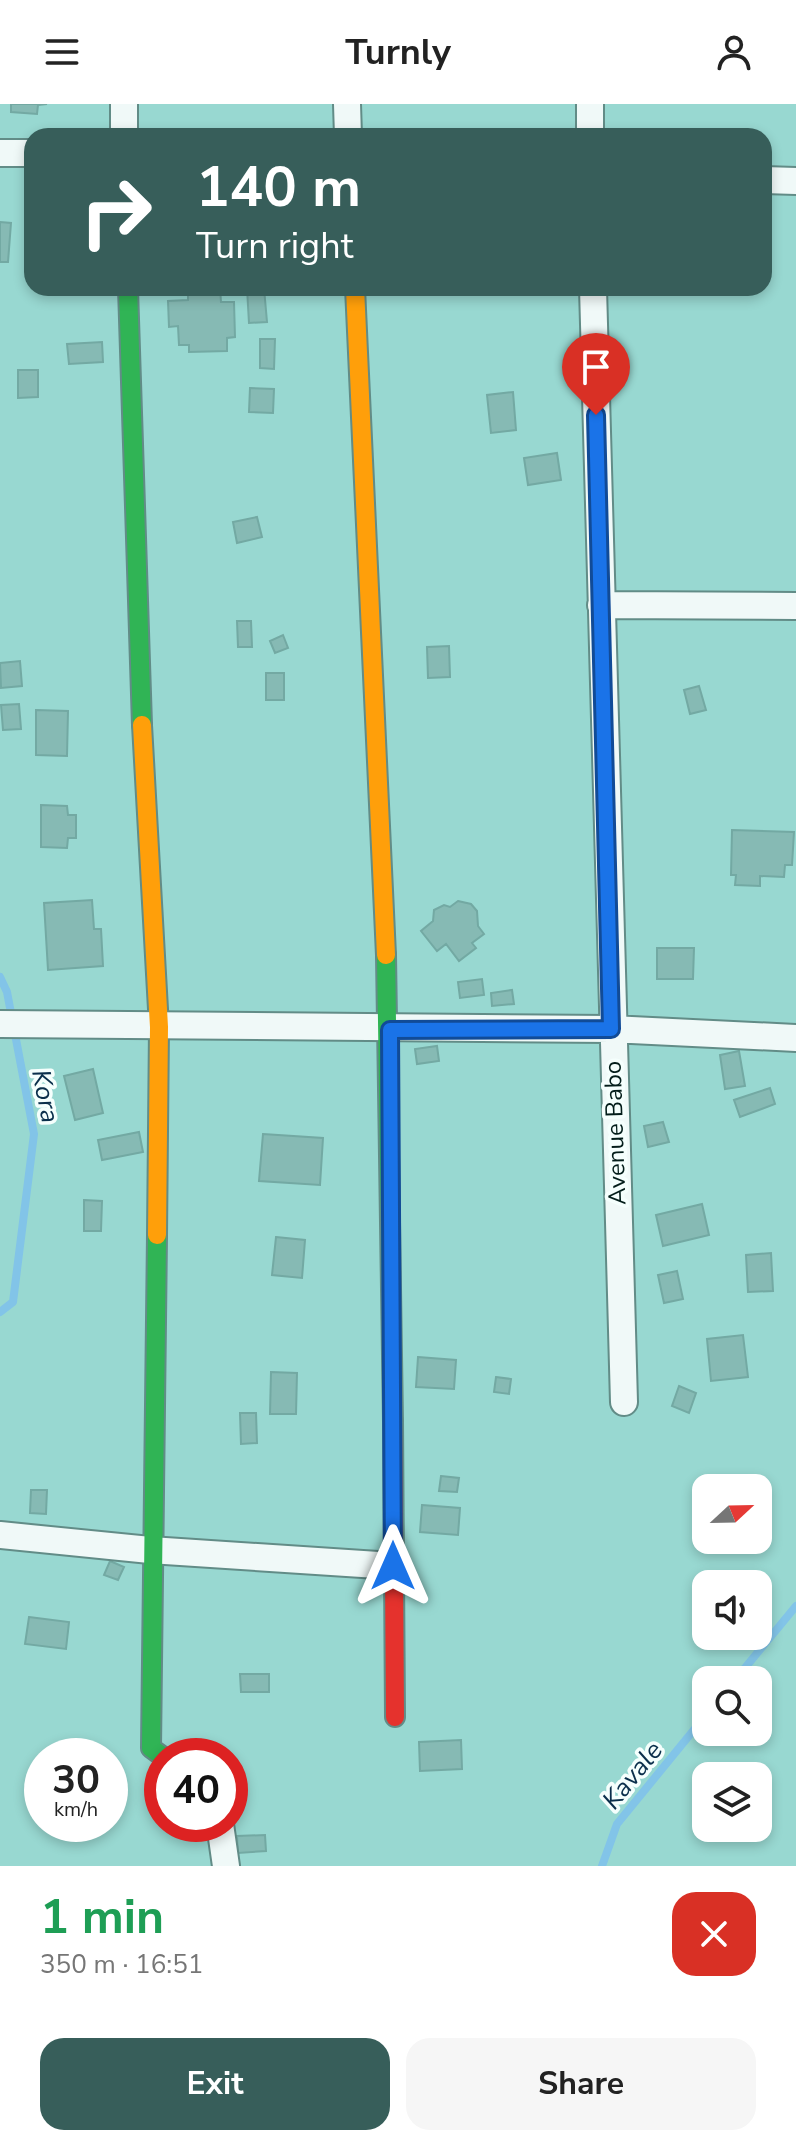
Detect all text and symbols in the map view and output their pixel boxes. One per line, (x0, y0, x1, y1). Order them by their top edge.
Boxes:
text: Turnly (345, 28, 451, 77)
icon: menu (40, 30, 84, 74)
icon: person (712, 30, 756, 74)
text: 140 m (196, 149, 361, 226)
icon: right (64, 160, 168, 264)
text: Turn right (196, 222, 353, 271)
pin (562, 333, 630, 415)
icon: arrive (574, 345, 618, 389)
street label: Avenue Babo (596, 1060, 634, 1206)
water label: Kora (23, 1067, 68, 1126)
north arrow (692, 1474, 772, 1554)
map controls (692, 1474, 772, 1842)
position arrow (351, 1524, 435, 1608)
button: sound (692, 1570, 772, 1650)
button: search (692, 1666, 772, 1746)
water label: Kavale (594, 1734, 671, 1817)
speed limit sign: 40 (144, 1738, 248, 1842)
text: 30 (52, 1753, 100, 1807)
button: layers (692, 1762, 772, 1842)
text: km/h (54, 1796, 98, 1823)
text: 1 min (40, 1884, 164, 1950)
button: close (672, 1892, 756, 1976)
text: 350 m · 16:51 (40, 1947, 203, 1982)
button: Exit (40, 2038, 390, 2130)
button: Share (406, 2038, 756, 2130)

